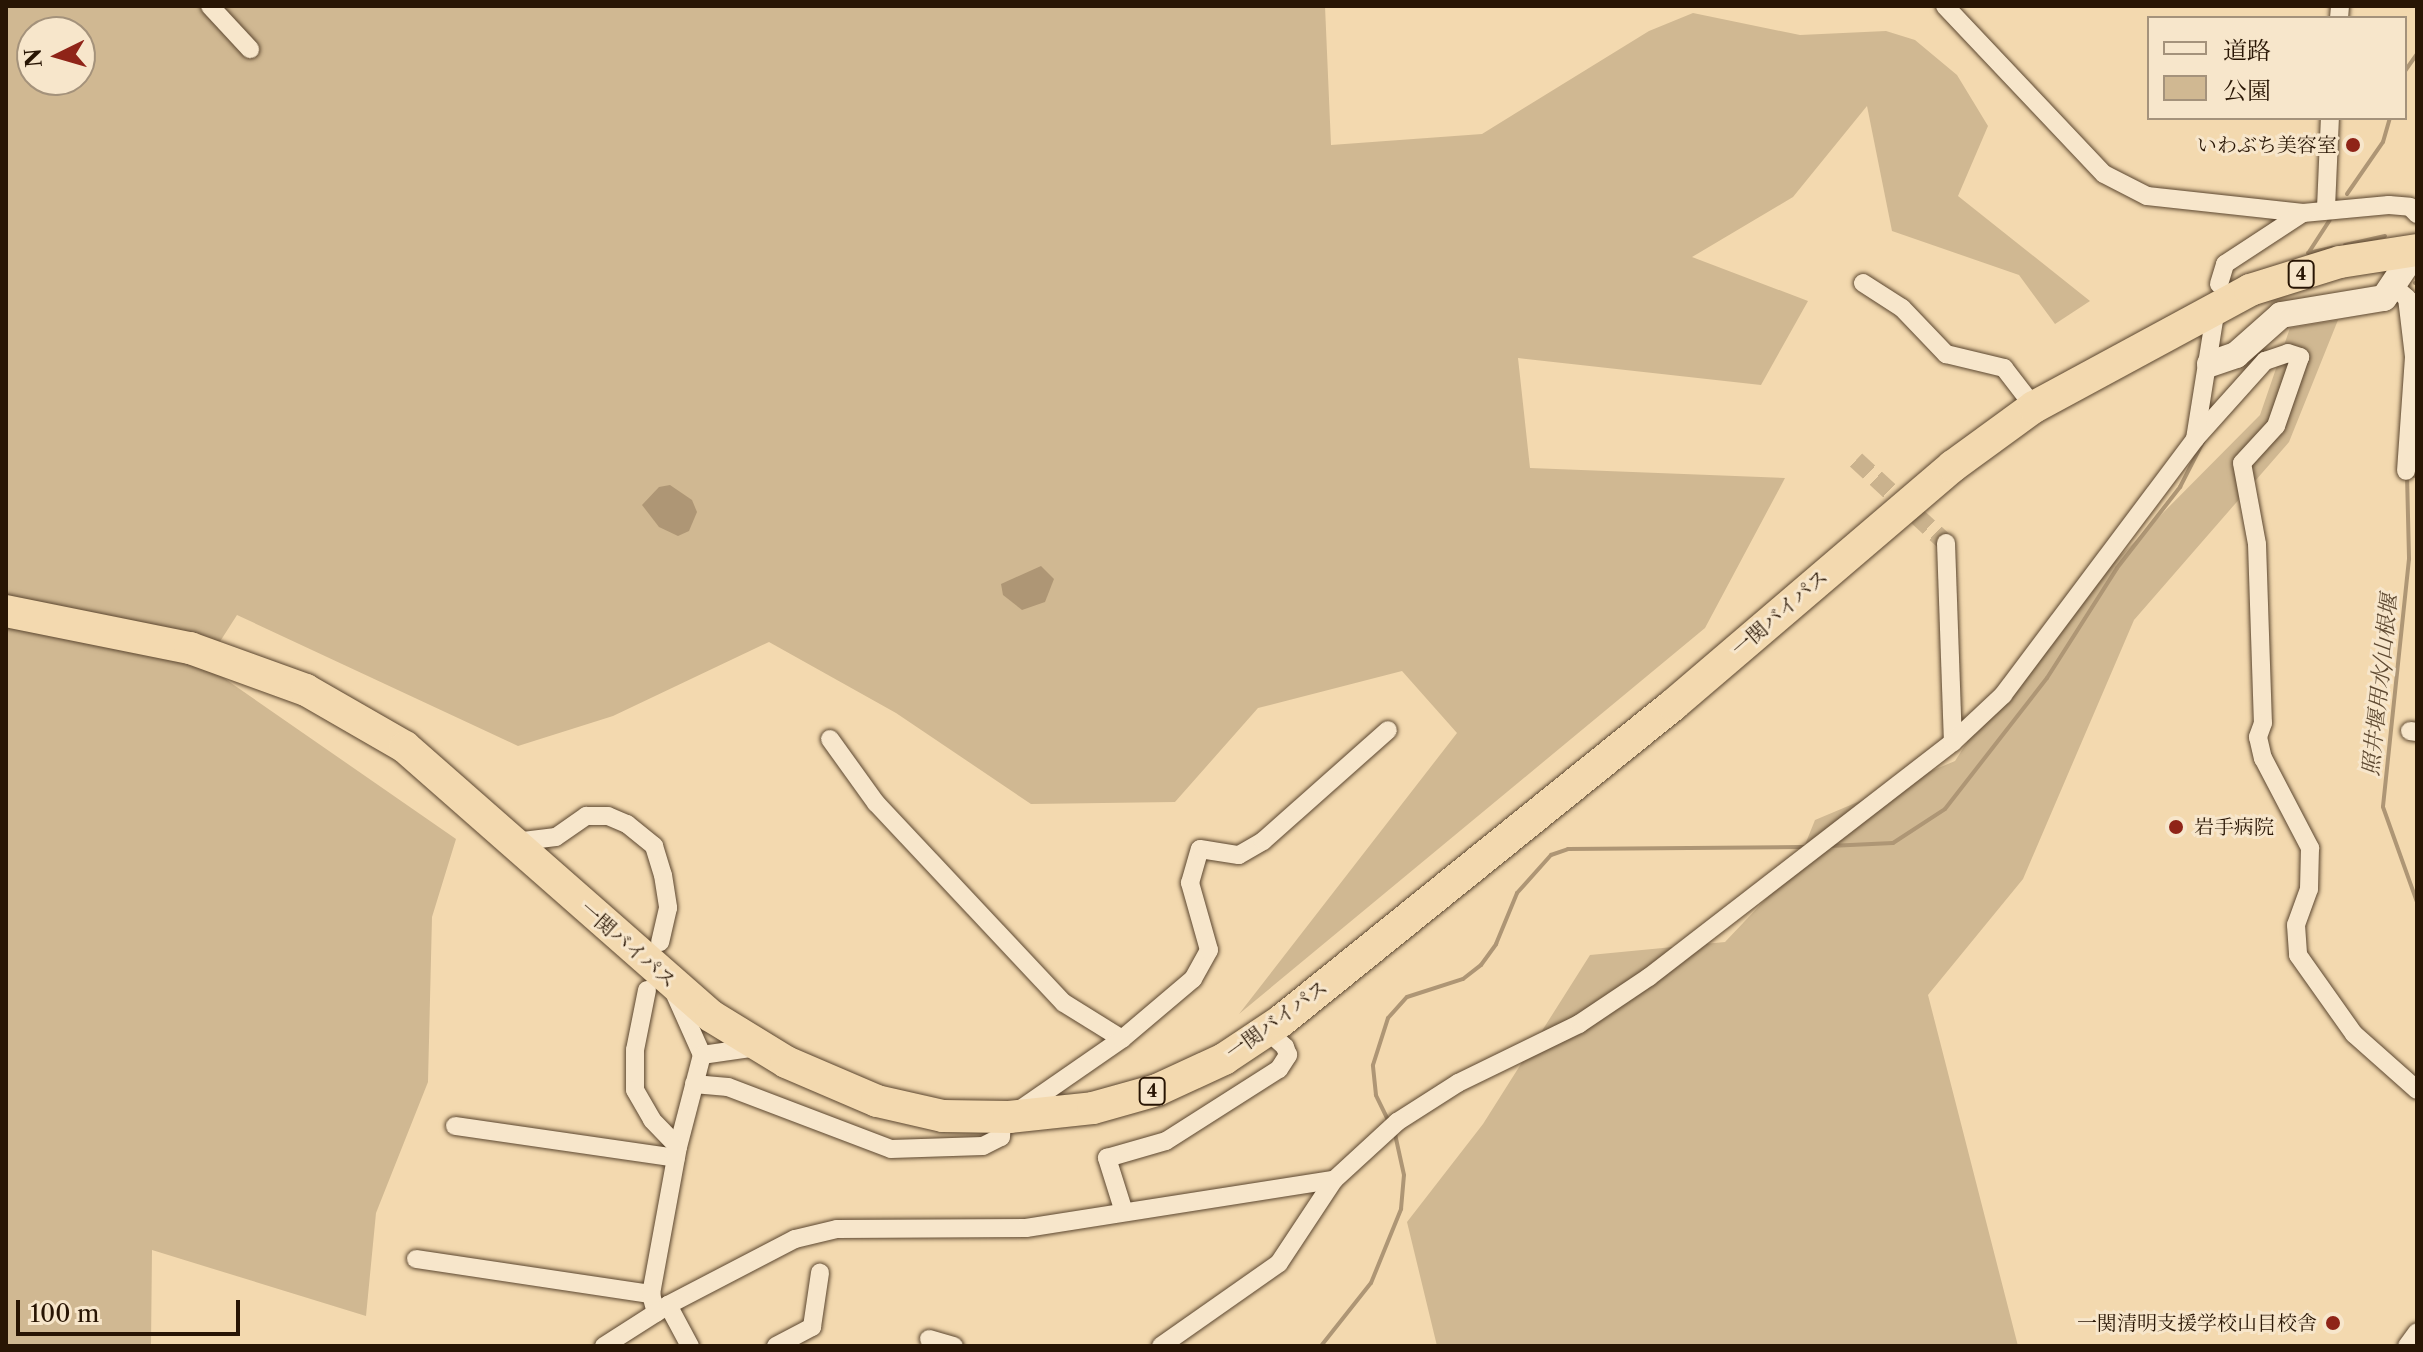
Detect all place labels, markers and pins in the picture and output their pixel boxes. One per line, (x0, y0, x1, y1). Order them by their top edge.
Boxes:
place label: いわぶち美容室 (2197, 133, 2337, 157)
marker: いわぶち美容室 (2344, 136, 2362, 154)
place label: 岩手病院 (2194, 815, 2274, 839)
marker: 岩手病院 (2165, 816, 2187, 838)
place label: 一関清明支援学校山目校舎 (2077, 1311, 2317, 1335)
marker: 一関清明支援学校山目校舎 (2324, 1314, 2342, 1332)

